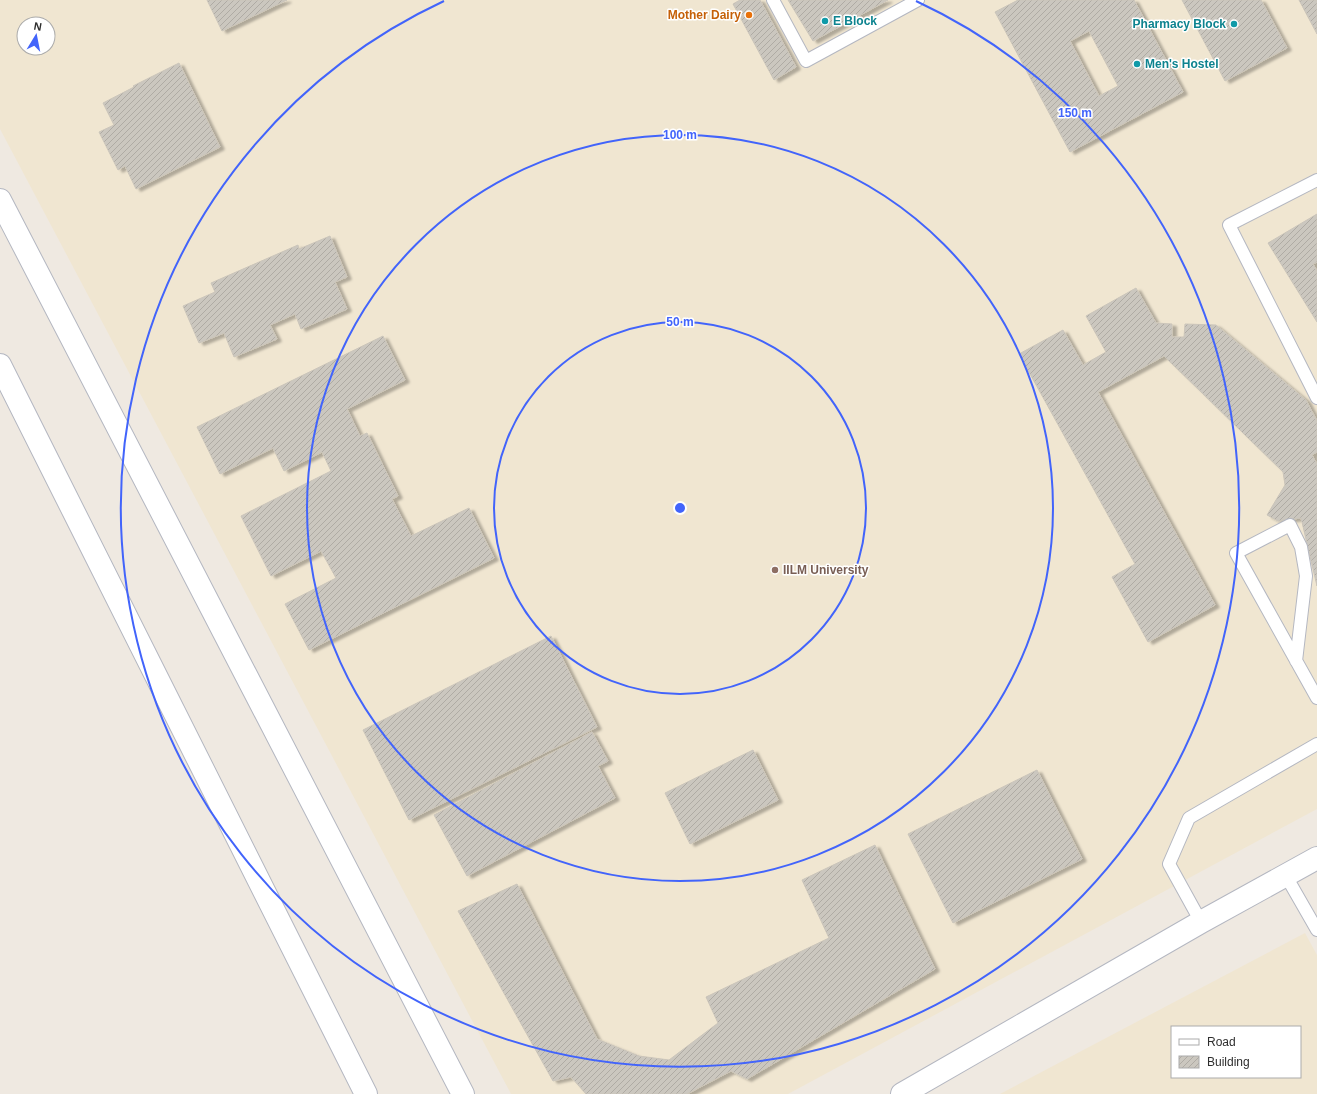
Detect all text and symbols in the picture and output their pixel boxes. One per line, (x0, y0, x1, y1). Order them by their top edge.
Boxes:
place label: Mother Dairy (668, 8, 741, 22)
marker: Mother Dairy (744, 10, 754, 20)
place label: E Block (833, 14, 877, 28)
north arrow (16, 16, 56, 56)
marker: E Block (820, 16, 830, 26)
place label: Pharmacy Block (1133, 17, 1226, 31)
marker: Pharmacy Block (1229, 19, 1239, 29)
text: N (33, 20, 43, 33)
place label: Men's Hostel (1145, 57, 1219, 71)
marker: Men's Hostel (1132, 59, 1142, 69)
text: 150 m (1058, 106, 1092, 120)
text: 100 m (663, 128, 697, 142)
text: 50 m (666, 315, 694, 329)
centre of rings (673, 501, 687, 515)
place label: IILM University (783, 563, 869, 577)
marker: IILM University (770, 565, 780, 575)
legend (1171, 1026, 1301, 1078)
text: Road (1207, 1035, 1236, 1049)
text: Building (1207, 1055, 1250, 1069)

